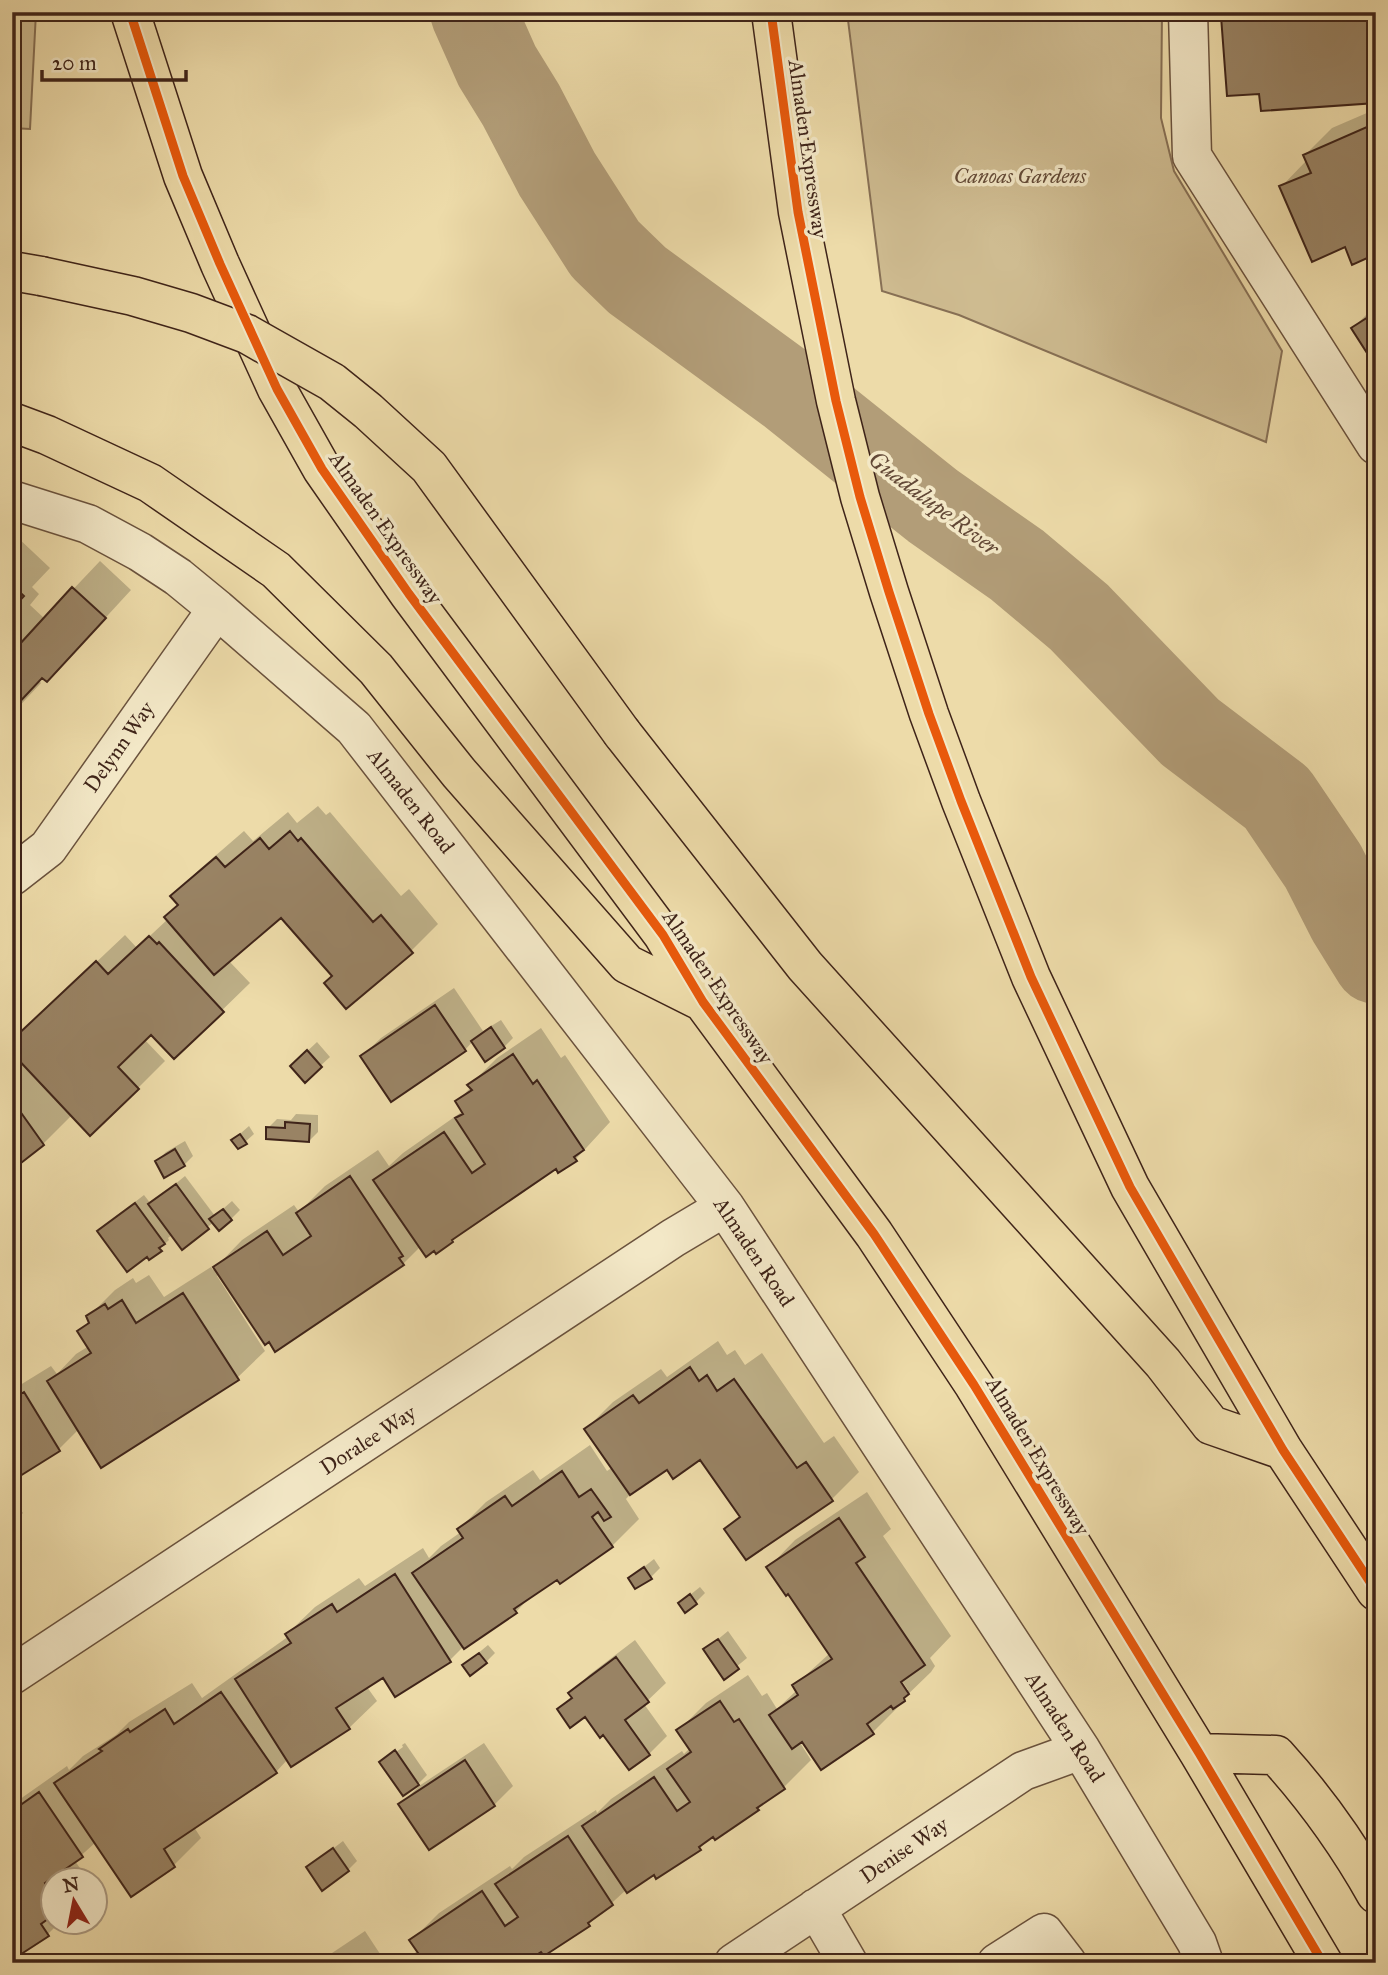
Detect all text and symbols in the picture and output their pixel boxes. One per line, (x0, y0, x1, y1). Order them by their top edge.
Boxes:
scale bar (42, 38, 186, 82)
text: 20 m (52, 50, 97, 76)
street label: Almaden Expressway (782, 57, 834, 241)
park label: Canoas Gardens (954, 163, 1087, 189)
water label: Guadalupe River (863, 445, 1006, 563)
street label: Almaden Expressway (323, 446, 449, 610)
street label: Delynn Way (78, 696, 160, 798)
street label: Almaden Road (361, 742, 460, 859)
street label: Almaden Expressway (656, 904, 780, 1070)
street label: Almaden Road (707, 1192, 800, 1312)
street label: Almaden Expressway (980, 1371, 1096, 1541)
street label: Doralee Way (315, 1399, 422, 1481)
street label: Almaden Road (1019, 1666, 1111, 1787)
street label: Denise Way (855, 1810, 954, 1889)
north arrow (38, 1867, 108, 1937)
text: N (61, 1872, 81, 1897)

